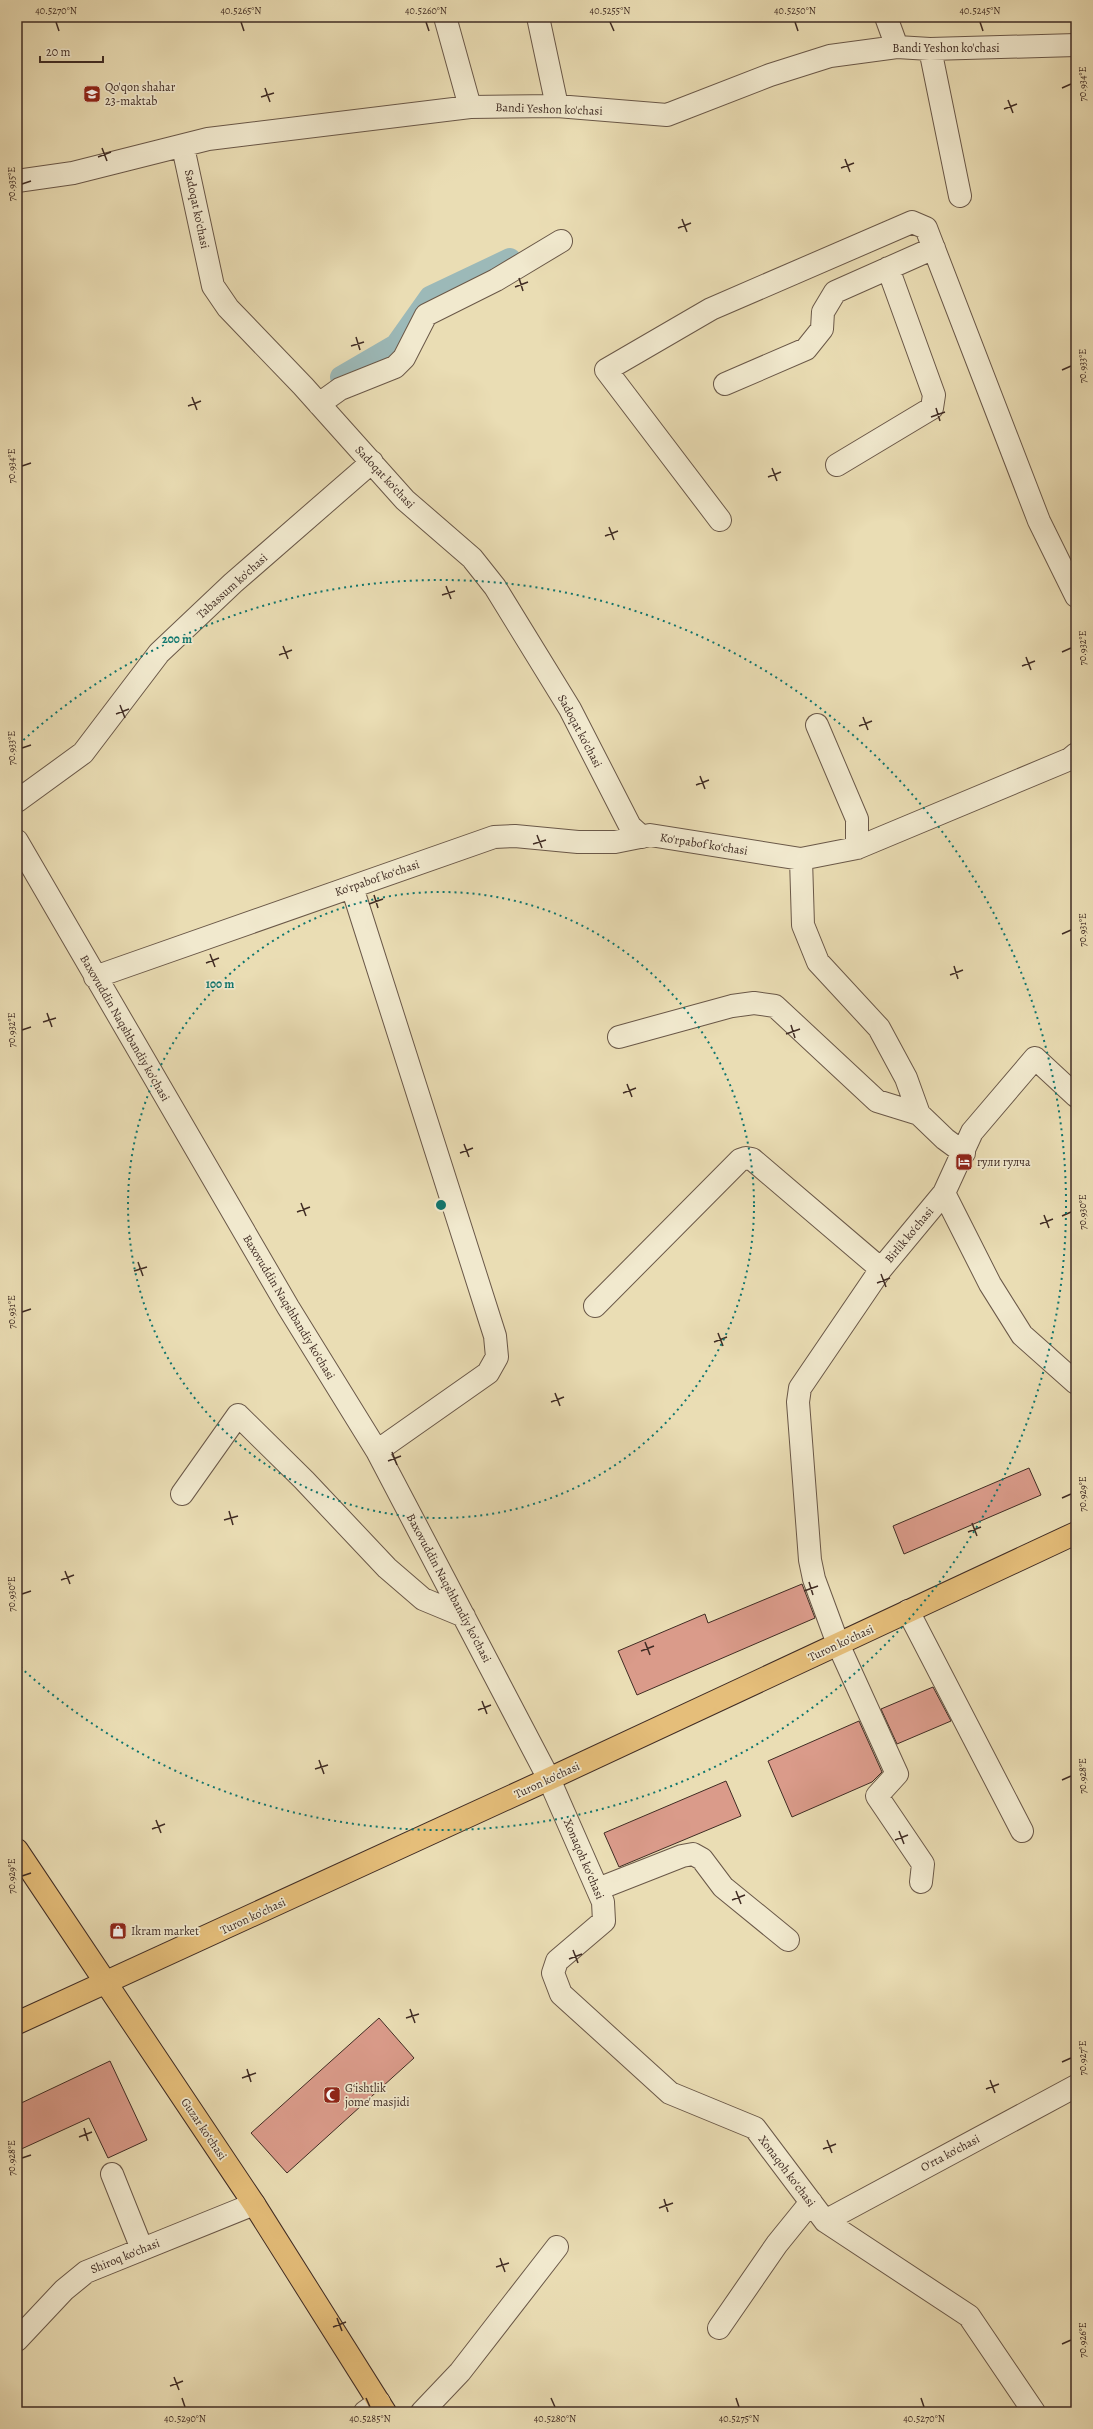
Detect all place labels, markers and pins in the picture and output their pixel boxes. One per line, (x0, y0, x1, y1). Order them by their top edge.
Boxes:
place label: Qo'qon shahar 23-maktab (105, 79, 176, 109)
school or university icon: Qo'qon shahar 23-maktab (82, 84, 102, 104)
hotel icon: гули гулча (954, 1152, 974, 1172)
place label: гули гулча (977, 1154, 1031, 1170)
centre of rings (434, 1198, 448, 1212)
shop icon: Ikram market (108, 1921, 128, 1941)
place label: Ikram market (131, 1923, 199, 1939)
place label: Gʻishtlik jome' masjidi (345, 2080, 410, 2110)
mosque icon: Gʻishtlik jome' masjidi (322, 2085, 342, 2105)

